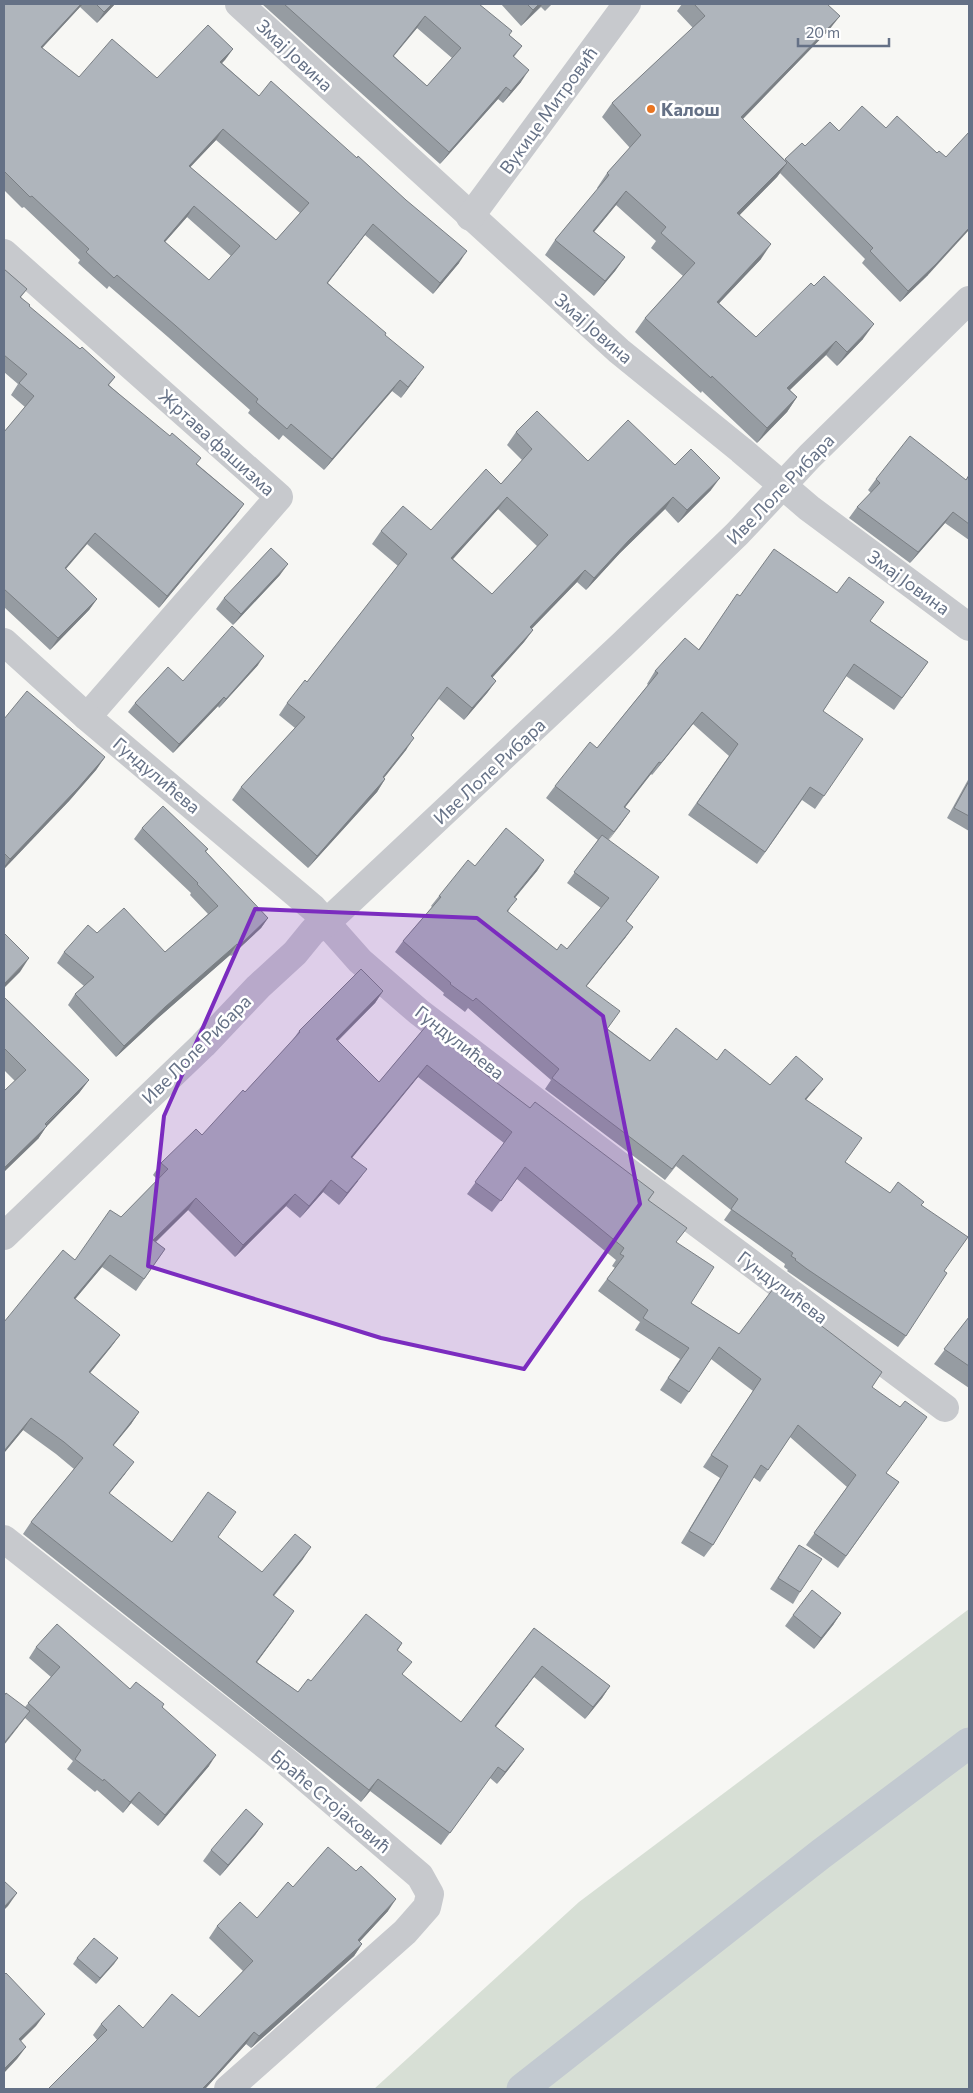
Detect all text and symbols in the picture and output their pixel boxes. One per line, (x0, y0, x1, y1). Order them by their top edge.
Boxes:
street label: Змај Јовина (252, 14, 338, 96)
scale bar (798, 15, 889, 47)
text: 20 m (806, 23, 840, 41)
street label: Вукице Митровић (495, 42, 601, 178)
place label: Калош (661, 98, 720, 120)
marker: Калош (645, 103, 657, 115)
street label: Змај Јовина (551, 288, 637, 368)
street label: Жртава фашизма (154, 384, 280, 500)
street label: Иве Лоле Рибара (722, 429, 838, 549)
street label: Змај Јовина (864, 545, 954, 619)
street label: Иве Лоле Рибара (428, 713, 550, 829)
street label: Гундулићева (109, 732, 205, 818)
street label: Иве Лоле Рибара (137, 990, 255, 1108)
street label: Гундулићева (411, 1000, 509, 1084)
street label: Гундулићева (734, 1246, 832, 1328)
street label: Браће Стојаковић (267, 1744, 395, 1858)

